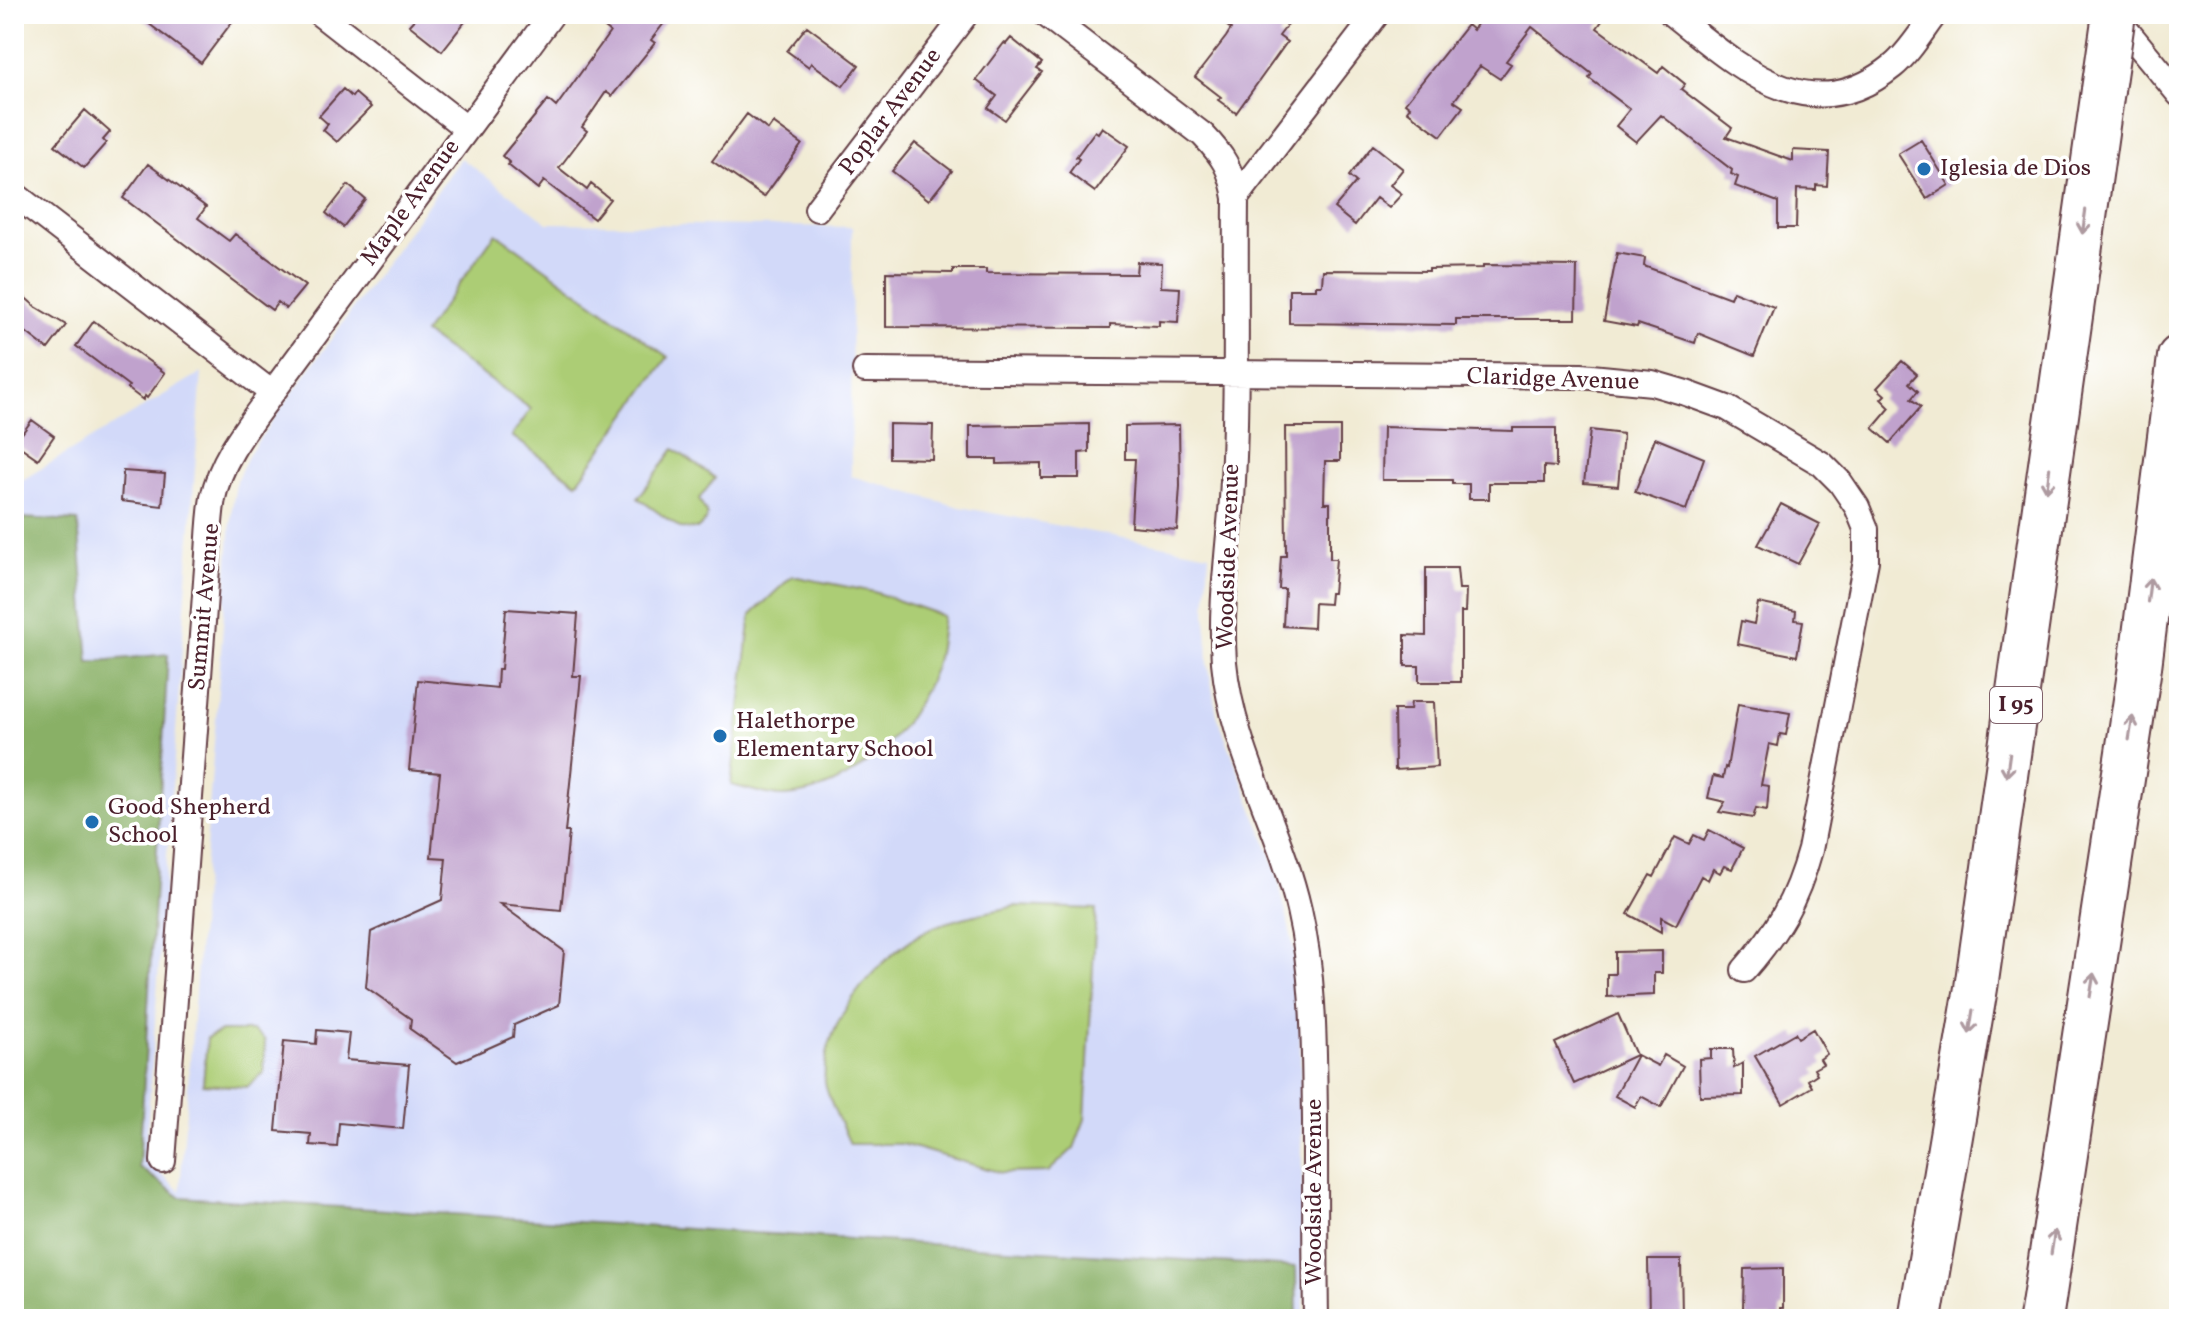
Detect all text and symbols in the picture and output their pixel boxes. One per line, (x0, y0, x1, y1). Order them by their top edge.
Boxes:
street label: Poplar Avenue (832, 41, 950, 183)
street label: Maple Avenue (353, 132, 469, 274)
place label: Iglesia de Dios (1940, 152, 2091, 186)
marker: Iglesia de Dios (1915, 160, 1933, 178)
one-way arrow (2076, 209, 2091, 235)
street label: Claridge Avenue (1466, 360, 1640, 400)
street label: Woodside Avenue (1209, 463, 1249, 651)
one-way arrow (2040, 467, 2055, 492)
street label: Summit Avenue (181, 522, 229, 692)
one-way arrow (2142, 577, 2157, 604)
road number: I 95 (1990, 687, 2042, 723)
place label: Halethorpe Elementary School (736, 705, 934, 767)
one-way arrow (2124, 716, 2139, 741)
marker: Halethorpe Elementary School (711, 727, 729, 745)
one-way arrow (2000, 752, 2015, 777)
place label: Good Shepherd School (108, 791, 271, 853)
marker: Good Shepherd School (83, 813, 101, 831)
one-way arrow (2085, 973, 2100, 998)
one-way arrow (1962, 1009, 1977, 1035)
street label: Woodside Avenue (1298, 1099, 1332, 1285)
one-way arrow (2046, 1230, 2061, 1255)

